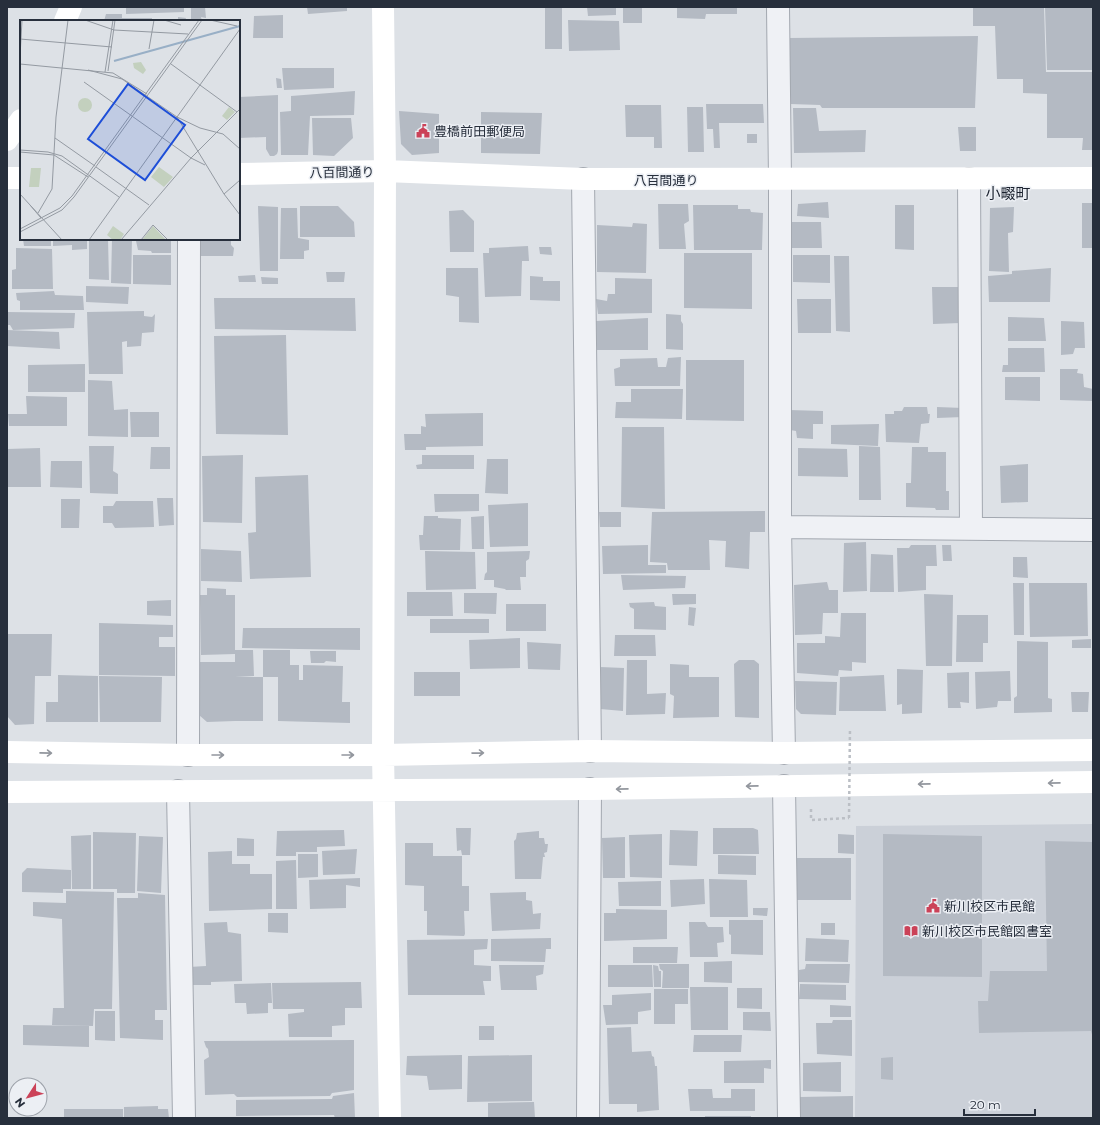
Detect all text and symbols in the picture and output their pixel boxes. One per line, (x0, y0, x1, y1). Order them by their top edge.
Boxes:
inset map (20, 20, 240, 240)
public building icon: 豊橋前田郵便局 (415, 123, 431, 139)
place label: 豊橋前田郵便局 (434, 123, 525, 139)
street label: 八百間通り (309, 163, 375, 181)
street label: 八百間通り (633, 172, 699, 188)
district label: 小畷町 (985, 184, 1031, 203)
one-way arrow (39, 749, 52, 757)
one-way arrow (471, 749, 484, 757)
one-way arrow (211, 751, 224, 759)
one-way arrow (341, 751, 354, 759)
one-way arrow (1048, 779, 1061, 786)
one-way arrow (918, 780, 931, 788)
one-way arrow (746, 782, 759, 790)
one-way arrow (616, 785, 629, 793)
public building icon: 新川校区市民館 (925, 898, 941, 914)
place label: 新川校区市民館 (944, 898, 1035, 914)
library icon: 新川校区市民館図書室 (903, 923, 919, 939)
place label: 新川校区市民館図書室 (922, 923, 1052, 939)
north arrow (8, 1077, 48, 1117)
scale bar (964, 1091, 1035, 1117)
text: N (12, 1095, 28, 1111)
text: 20 m (970, 1097, 1001, 1112)

